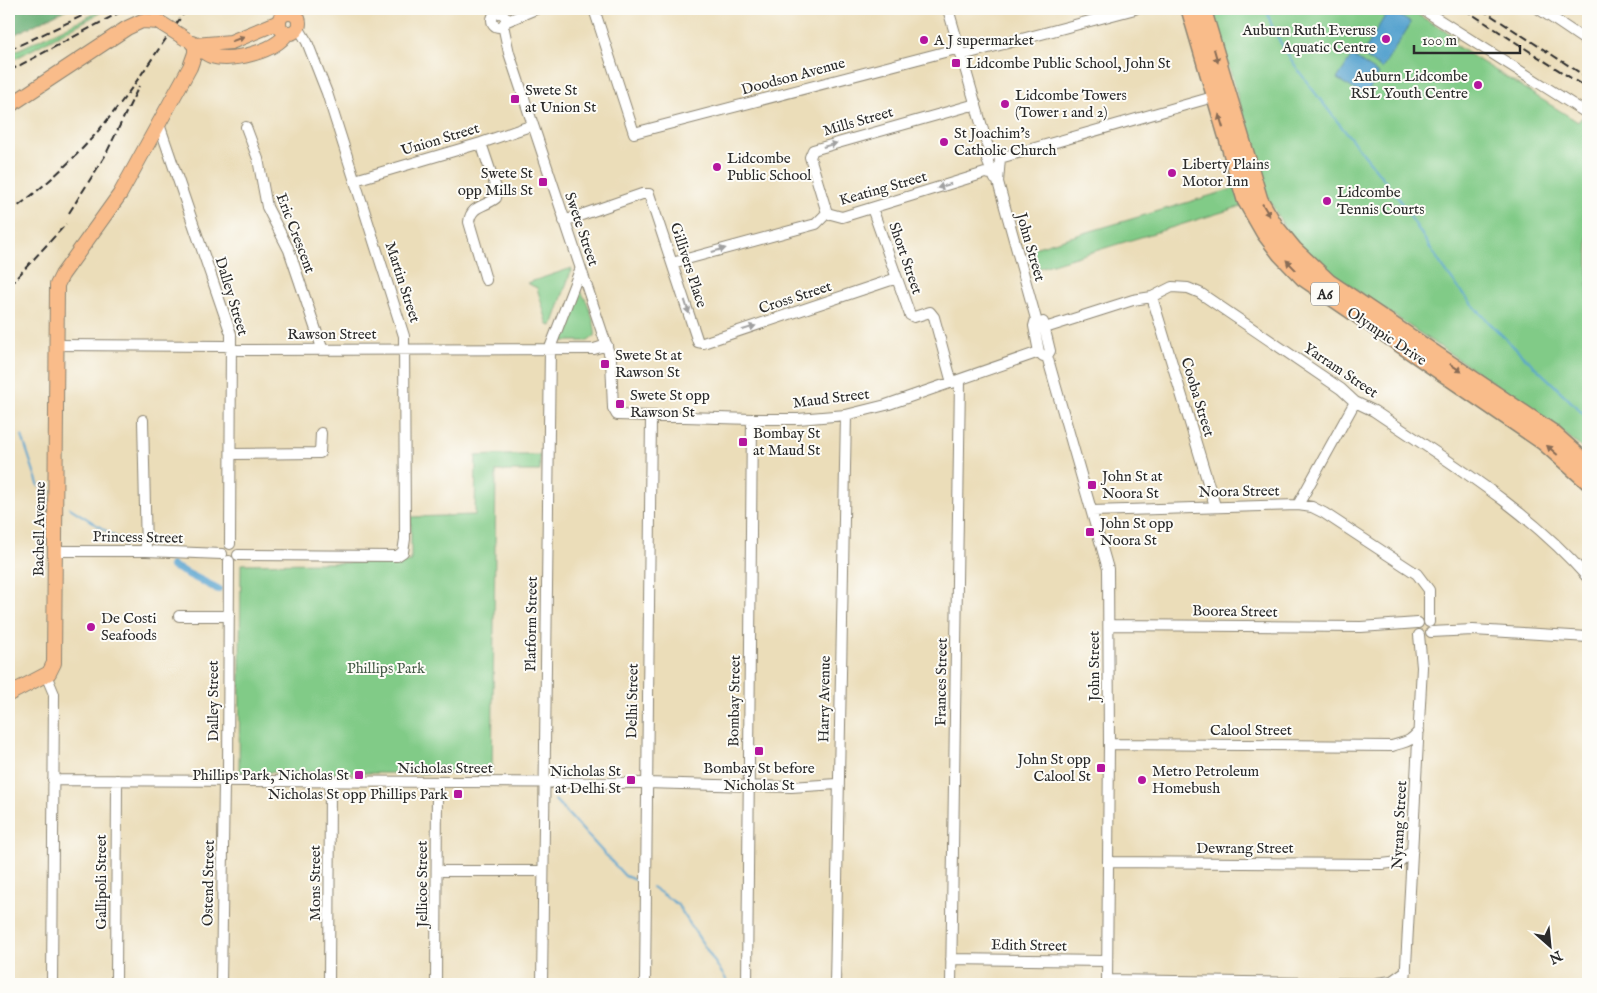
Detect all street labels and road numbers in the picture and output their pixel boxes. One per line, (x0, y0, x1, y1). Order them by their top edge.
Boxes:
street label: Doodson Avenue (739, 53, 847, 99)
street label: Mills Street (821, 102, 895, 141)
street label: Union Street (399, 119, 482, 160)
street label: Keating Street (837, 167, 929, 210)
street label: Eric Crescent (272, 190, 320, 276)
street label: Swete Street (560, 190, 603, 269)
street label: John Street (1011, 209, 1049, 284)
street label: Gillivers Place (666, 220, 711, 310)
street label: Short Street (884, 220, 927, 297)
street label: Martin Street (381, 239, 425, 325)
street label: Dalley Street (211, 254, 253, 338)
street label: Cross Street (756, 277, 834, 318)
road number: A6 (1311, 282, 1339, 306)
street label: Olympic Drive (1343, 303, 1430, 370)
street label: Rawson Street (287, 325, 377, 344)
street label: Yarram Street (1300, 339, 1382, 402)
street label: Cooba Street (1176, 355, 1219, 439)
street label: Maud Street (792, 384, 870, 413)
street label: Bachell Avenue (29, 481, 50, 577)
street label: Noora Street (1198, 481, 1280, 502)
street label: Princess Street (93, 527, 183, 548)
street label: Platform Street (521, 576, 542, 672)
street label: Boorea Street (1192, 601, 1278, 622)
street label: John Street (1085, 631, 1104, 703)
street label: Frances Street (931, 638, 952, 726)
street label: Bombay Street (724, 655, 745, 747)
street label: Harry Avenue (814, 655, 835, 743)
street label: Dalley Street (204, 660, 223, 742)
street label: Delhi Street (622, 663, 643, 739)
street label: Calool Street (1210, 721, 1292, 740)
street label: Nicholas Street (397, 759, 493, 778)
street label: Nyrang Street (1388, 780, 1411, 870)
street label: Gallipoli Street (92, 834, 111, 930)
street label: Dewrang Street (1196, 839, 1294, 858)
street label: Ostend Street (198, 840, 219, 926)
street label: Jellicoe Street (413, 841, 432, 929)
street label: Mons Street (306, 845, 325, 921)
street label: Edith Street (991, 935, 1067, 956)

